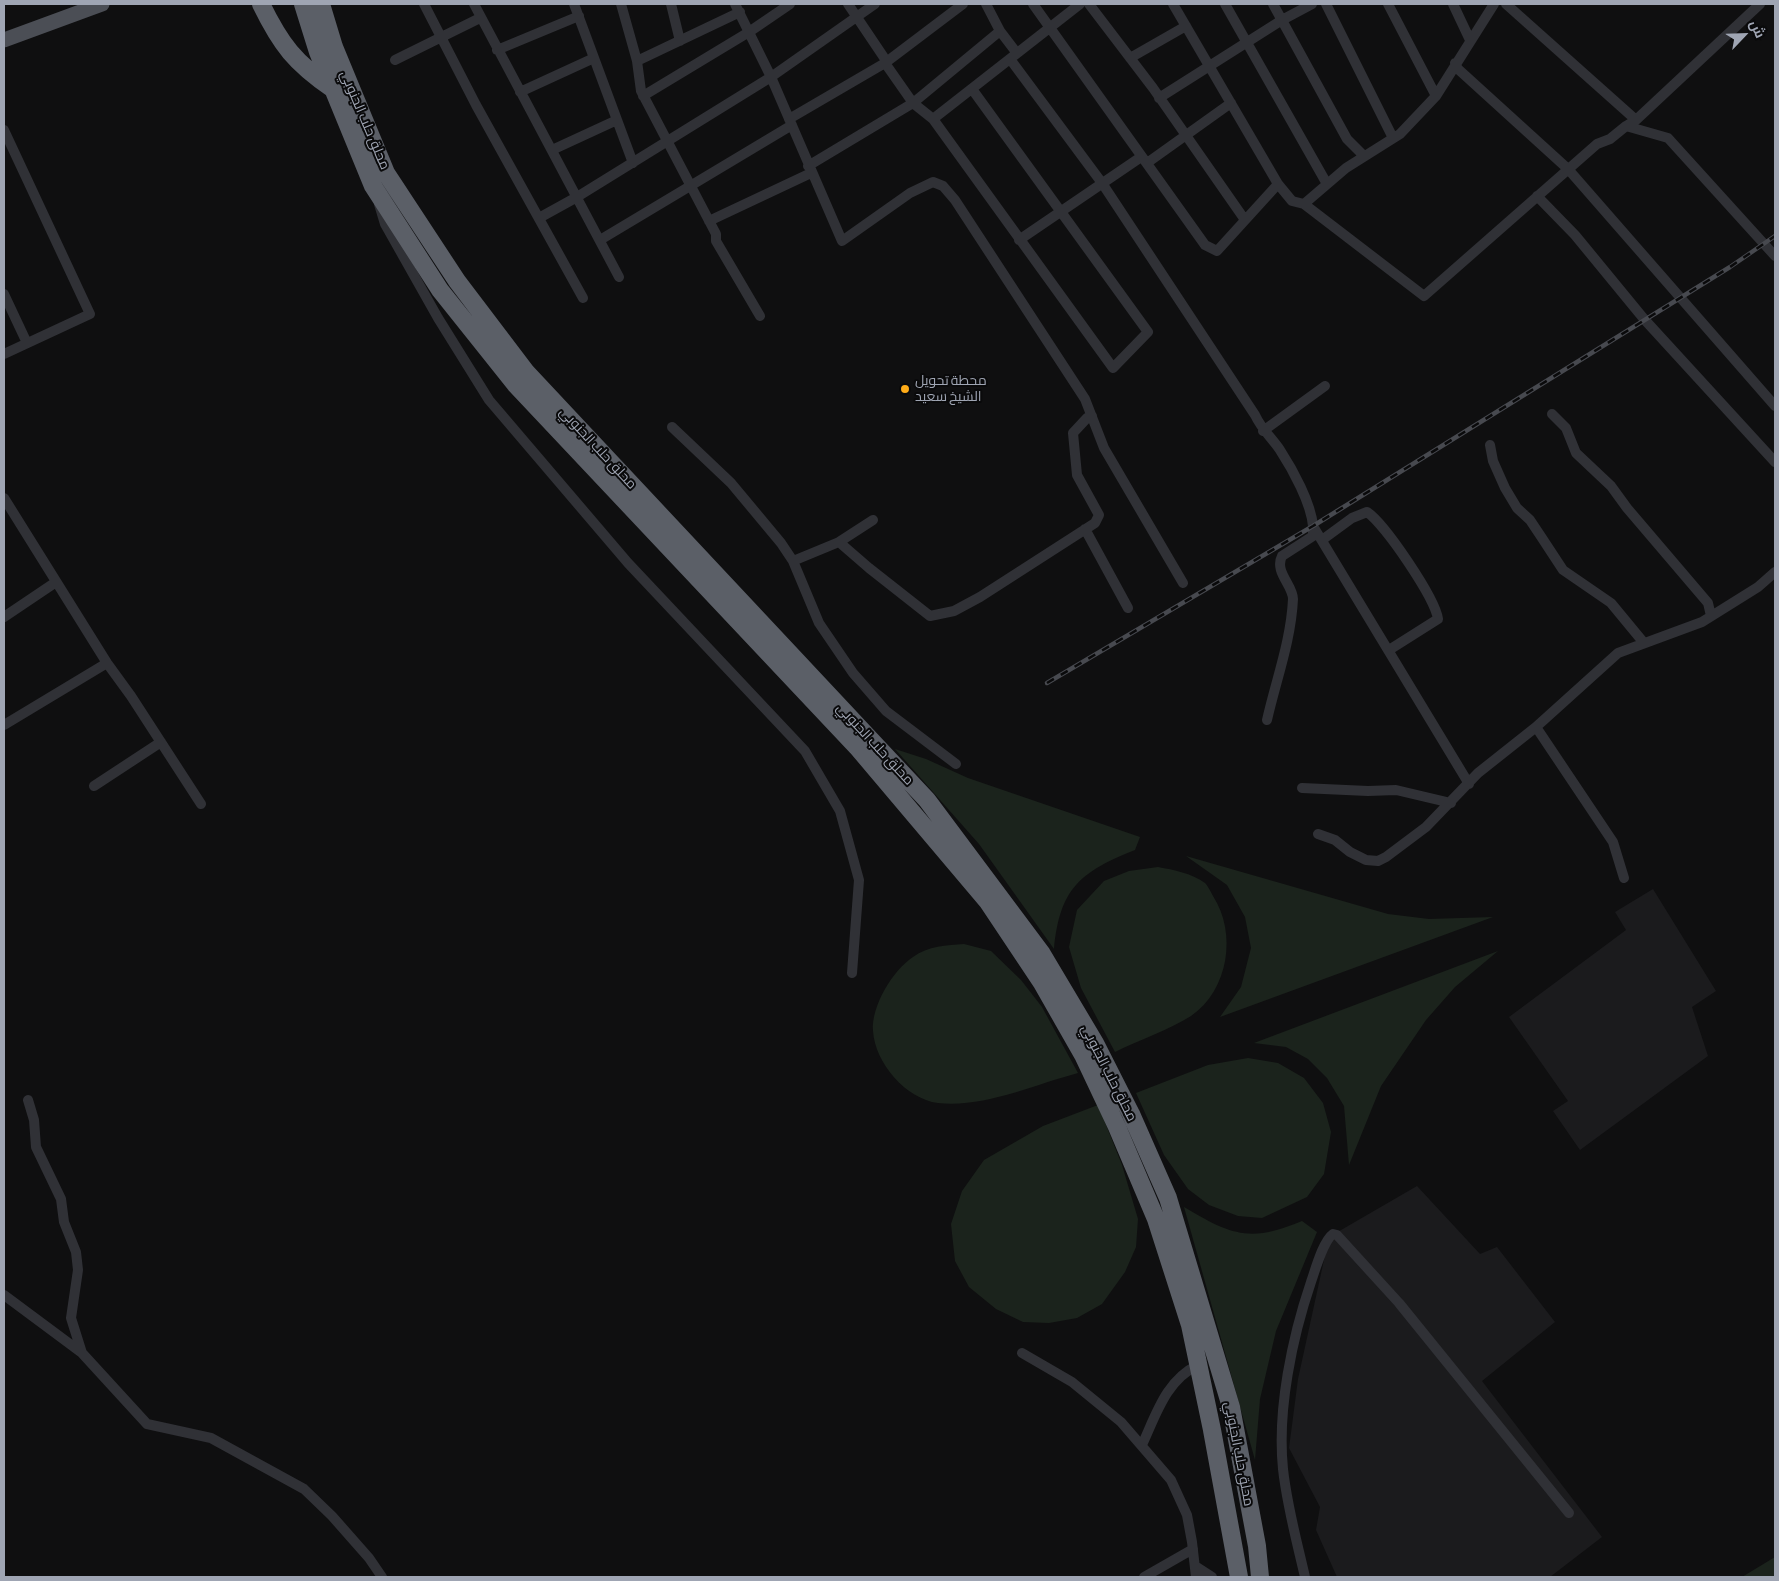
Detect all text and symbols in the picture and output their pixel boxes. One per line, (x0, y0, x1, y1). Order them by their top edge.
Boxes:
north arrow (1719, 10, 1769, 60)
text: ش (1747, 17, 1769, 40)
street label: محلق حلب الجنوبي (337, 68, 393, 172)
place label: محطة تحويل الشيخ سعيد (915, 373, 987, 406)
marker: محطة تحويل الشيخ سعيد (899, 383, 911, 395)
street label: محلق حلب الجنوبي (556, 404, 640, 492)
street label: محلق حلب الجنوبي (833, 700, 917, 788)
street label: محلق حلب الجنوبي (1077, 1022, 1141, 1124)
street label: محلق حلب الجنوبي (1221, 1400, 1257, 1508)

